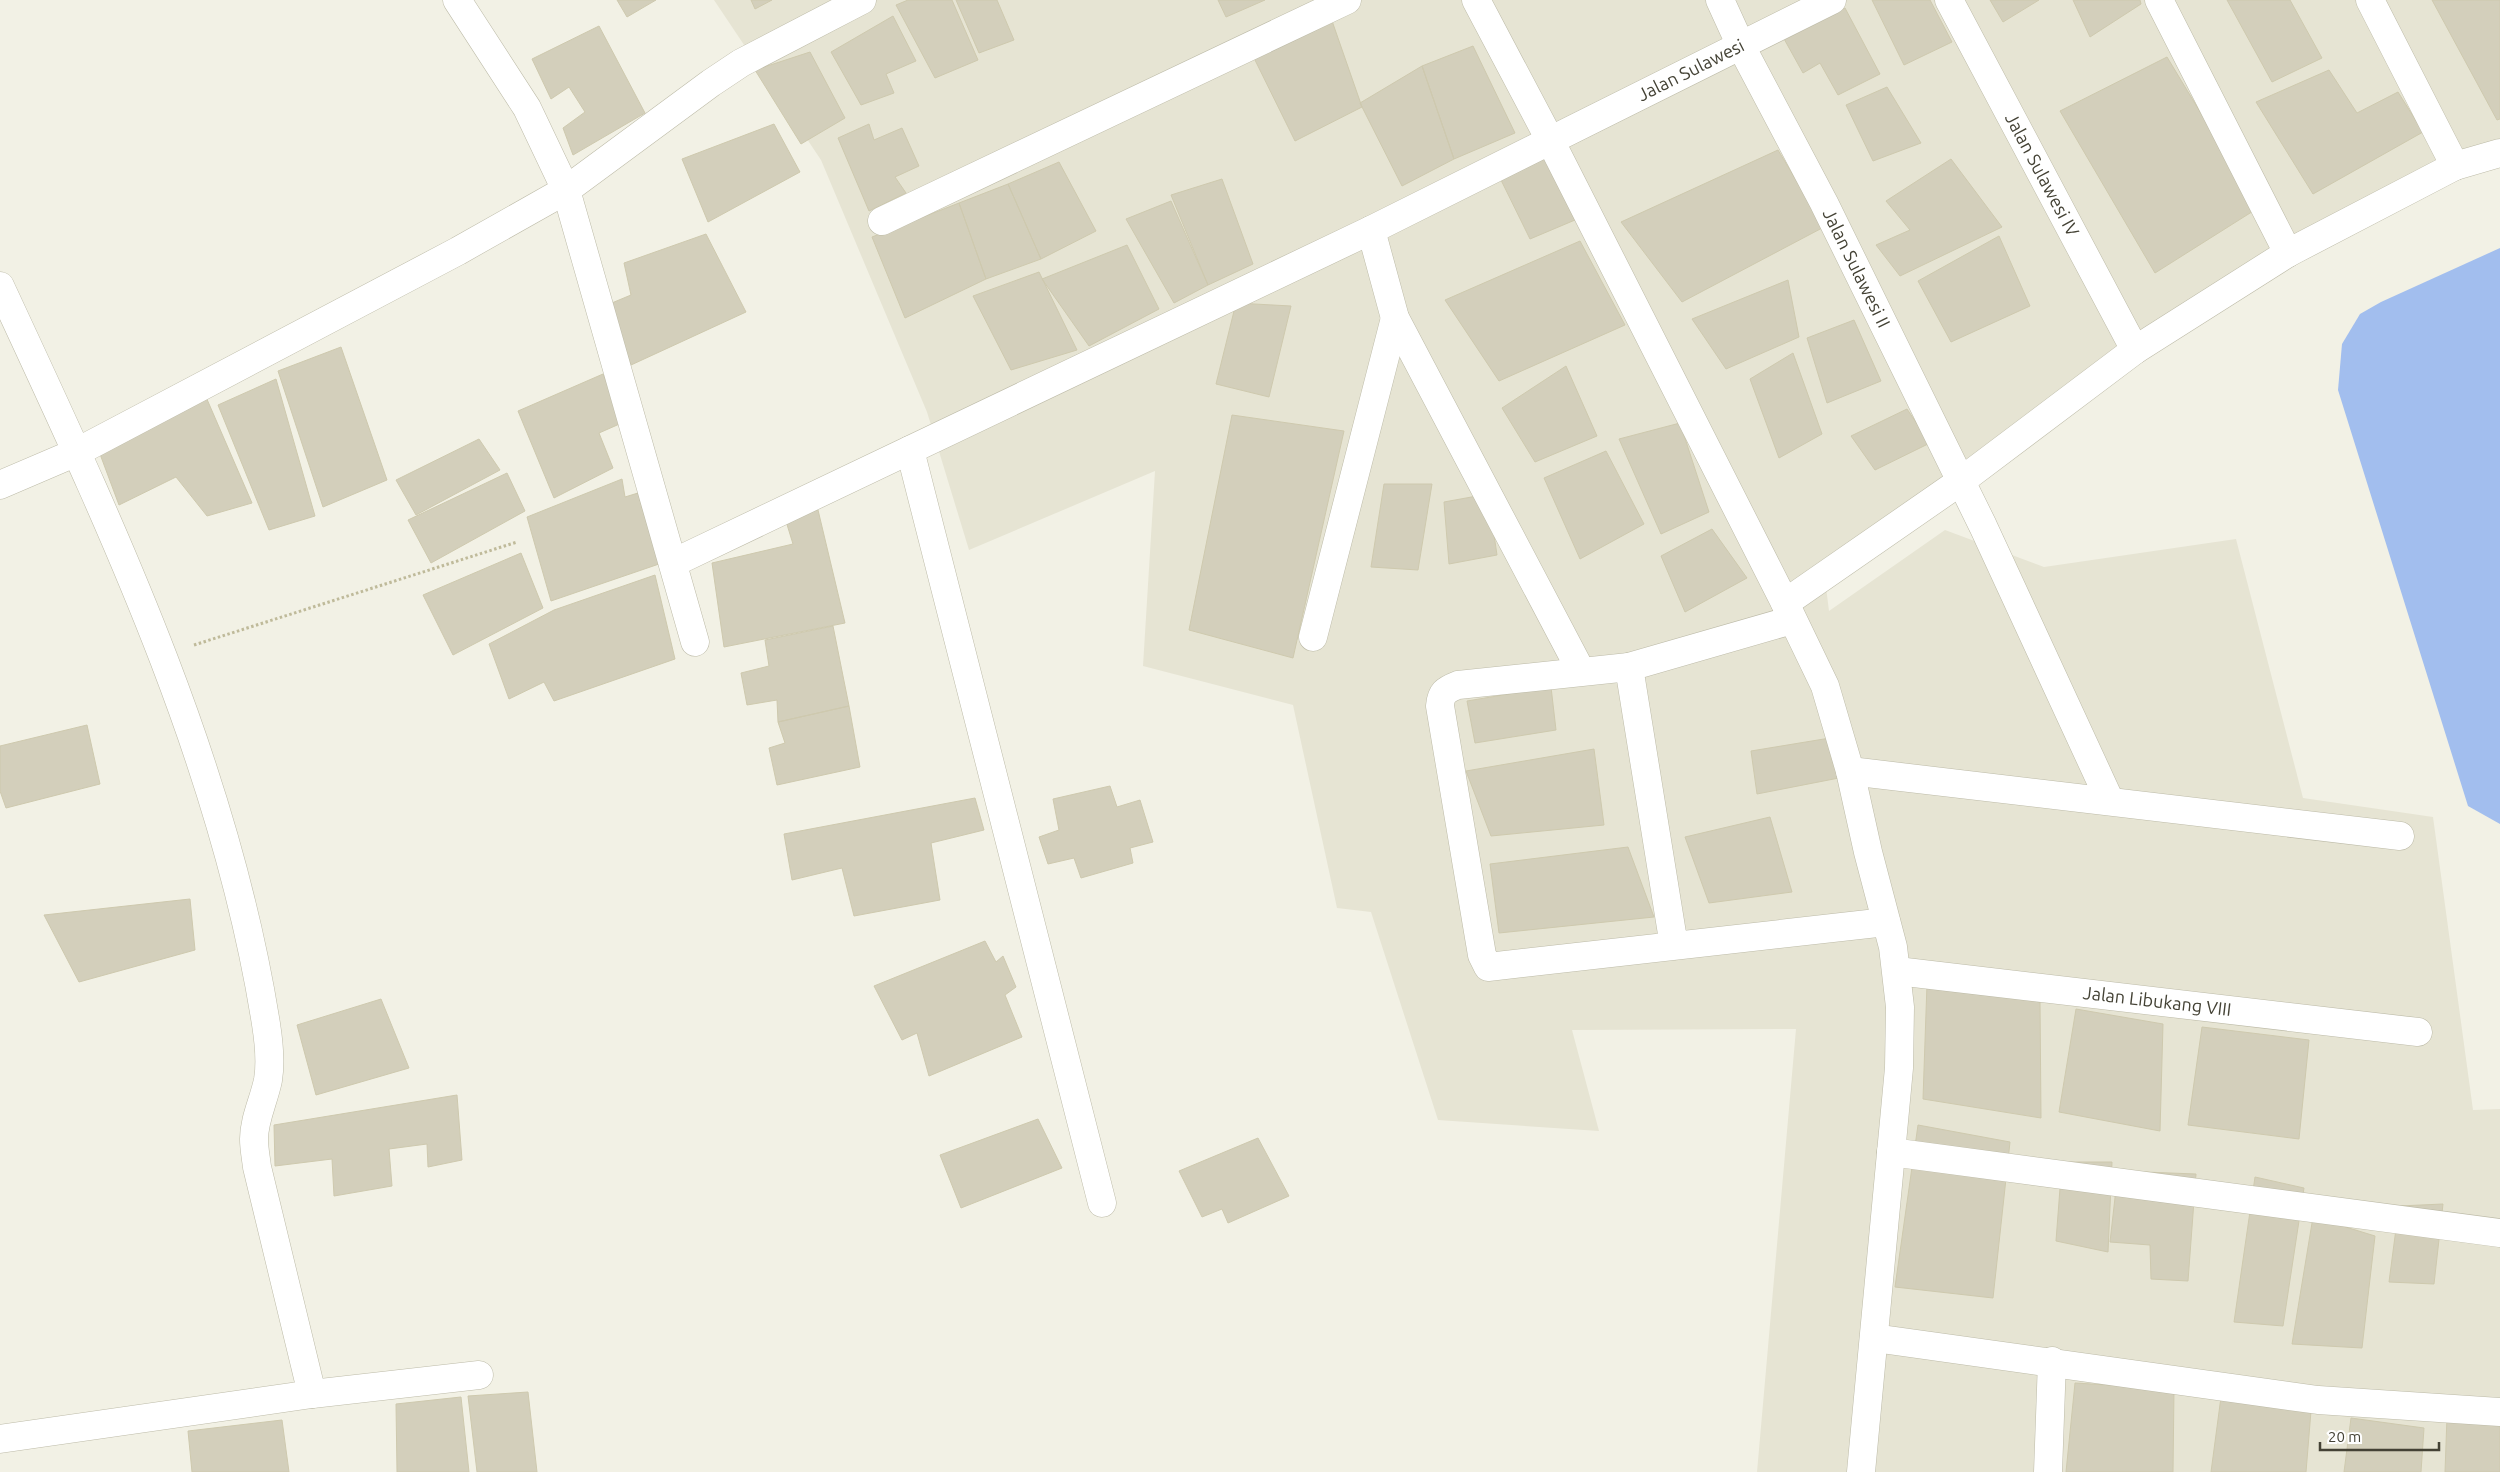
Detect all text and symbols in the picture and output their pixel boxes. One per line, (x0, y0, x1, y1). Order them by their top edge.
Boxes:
street label: Jalan Sulawesi (1634, 35, 1747, 104)
street label: Jalan Sulawesi IV (2002, 109, 2084, 240)
street label: Jalan Sulawesi II (1819, 205, 1895, 331)
street label: Jalan Libukang VIII (2082, 982, 2233, 1019)
scale bar (2320, 1420, 2439, 1452)
text: 20 m (2328, 1428, 2361, 1445)

